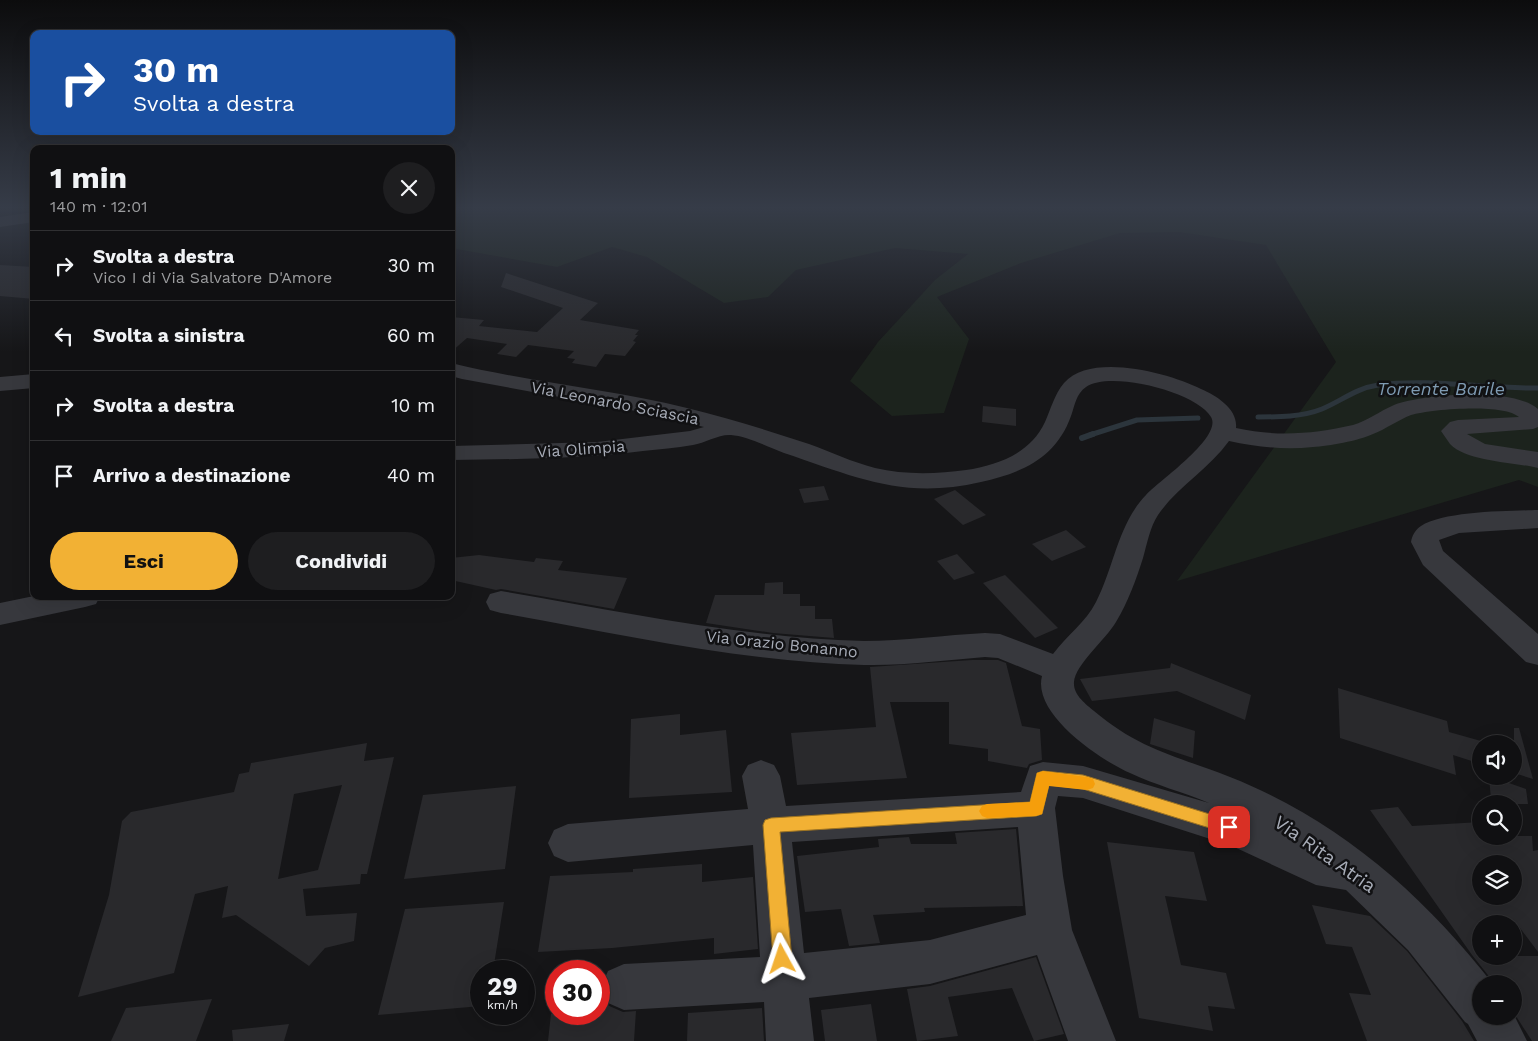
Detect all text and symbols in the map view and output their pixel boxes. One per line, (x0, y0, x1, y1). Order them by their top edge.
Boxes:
text: 30 m (133, 49, 219, 91)
icon: right (50, 50, 115, 115)
text: Svolta a destra (133, 91, 294, 116)
text: 1 min (50, 160, 127, 195)
button: close (383, 162, 435, 214)
text: 140 m · 12:01 (50, 197, 147, 216)
text: Svolta a destra (93, 245, 234, 268)
icon: right (50, 252, 78, 280)
text: 30 m (388, 254, 435, 277)
text: Vico I di Via Salvatore D'Amore (93, 268, 332, 287)
icon: left (50, 322, 78, 350)
text: Svolta a sinistra (93, 324, 244, 347)
text: 60 m (387, 324, 435, 347)
street label: Via Leonardo Sciascia (530, 377, 700, 429)
water label: Torrente Barile (1377, 378, 1505, 399)
icon: right (50, 392, 78, 420)
text: Svolta a destra (93, 394, 234, 417)
text: 10 m (391, 394, 435, 417)
street label: Via Olimpia (536, 436, 626, 462)
icon: arrive (50, 462, 78, 490)
text: Arrivo a destinazione (93, 464, 290, 487)
text: 40 m (387, 464, 435, 487)
button: Esci (50, 532, 238, 590)
button: Condividi (248, 532, 435, 590)
street label: Via Orazio Bonanno (705, 627, 859, 661)
map controls (1472, 735, 1522, 1025)
button: sound (1472, 735, 1522, 785)
button: search (1472, 795, 1522, 845)
pin (1208, 806, 1250, 848)
street label: Via Rita Atria (1270, 810, 1381, 898)
icon: arrive (1215, 813, 1243, 841)
button: layers (1472, 855, 1522, 905)
button: + (1472, 915, 1522, 965)
position arrow (755, 932, 807, 984)
speed limit sign: 30 (545, 960, 610, 1025)
text: 29 (487, 972, 518, 1001)
button: − (1472, 975, 1522, 1025)
text: km/h (487, 998, 518, 1012)

